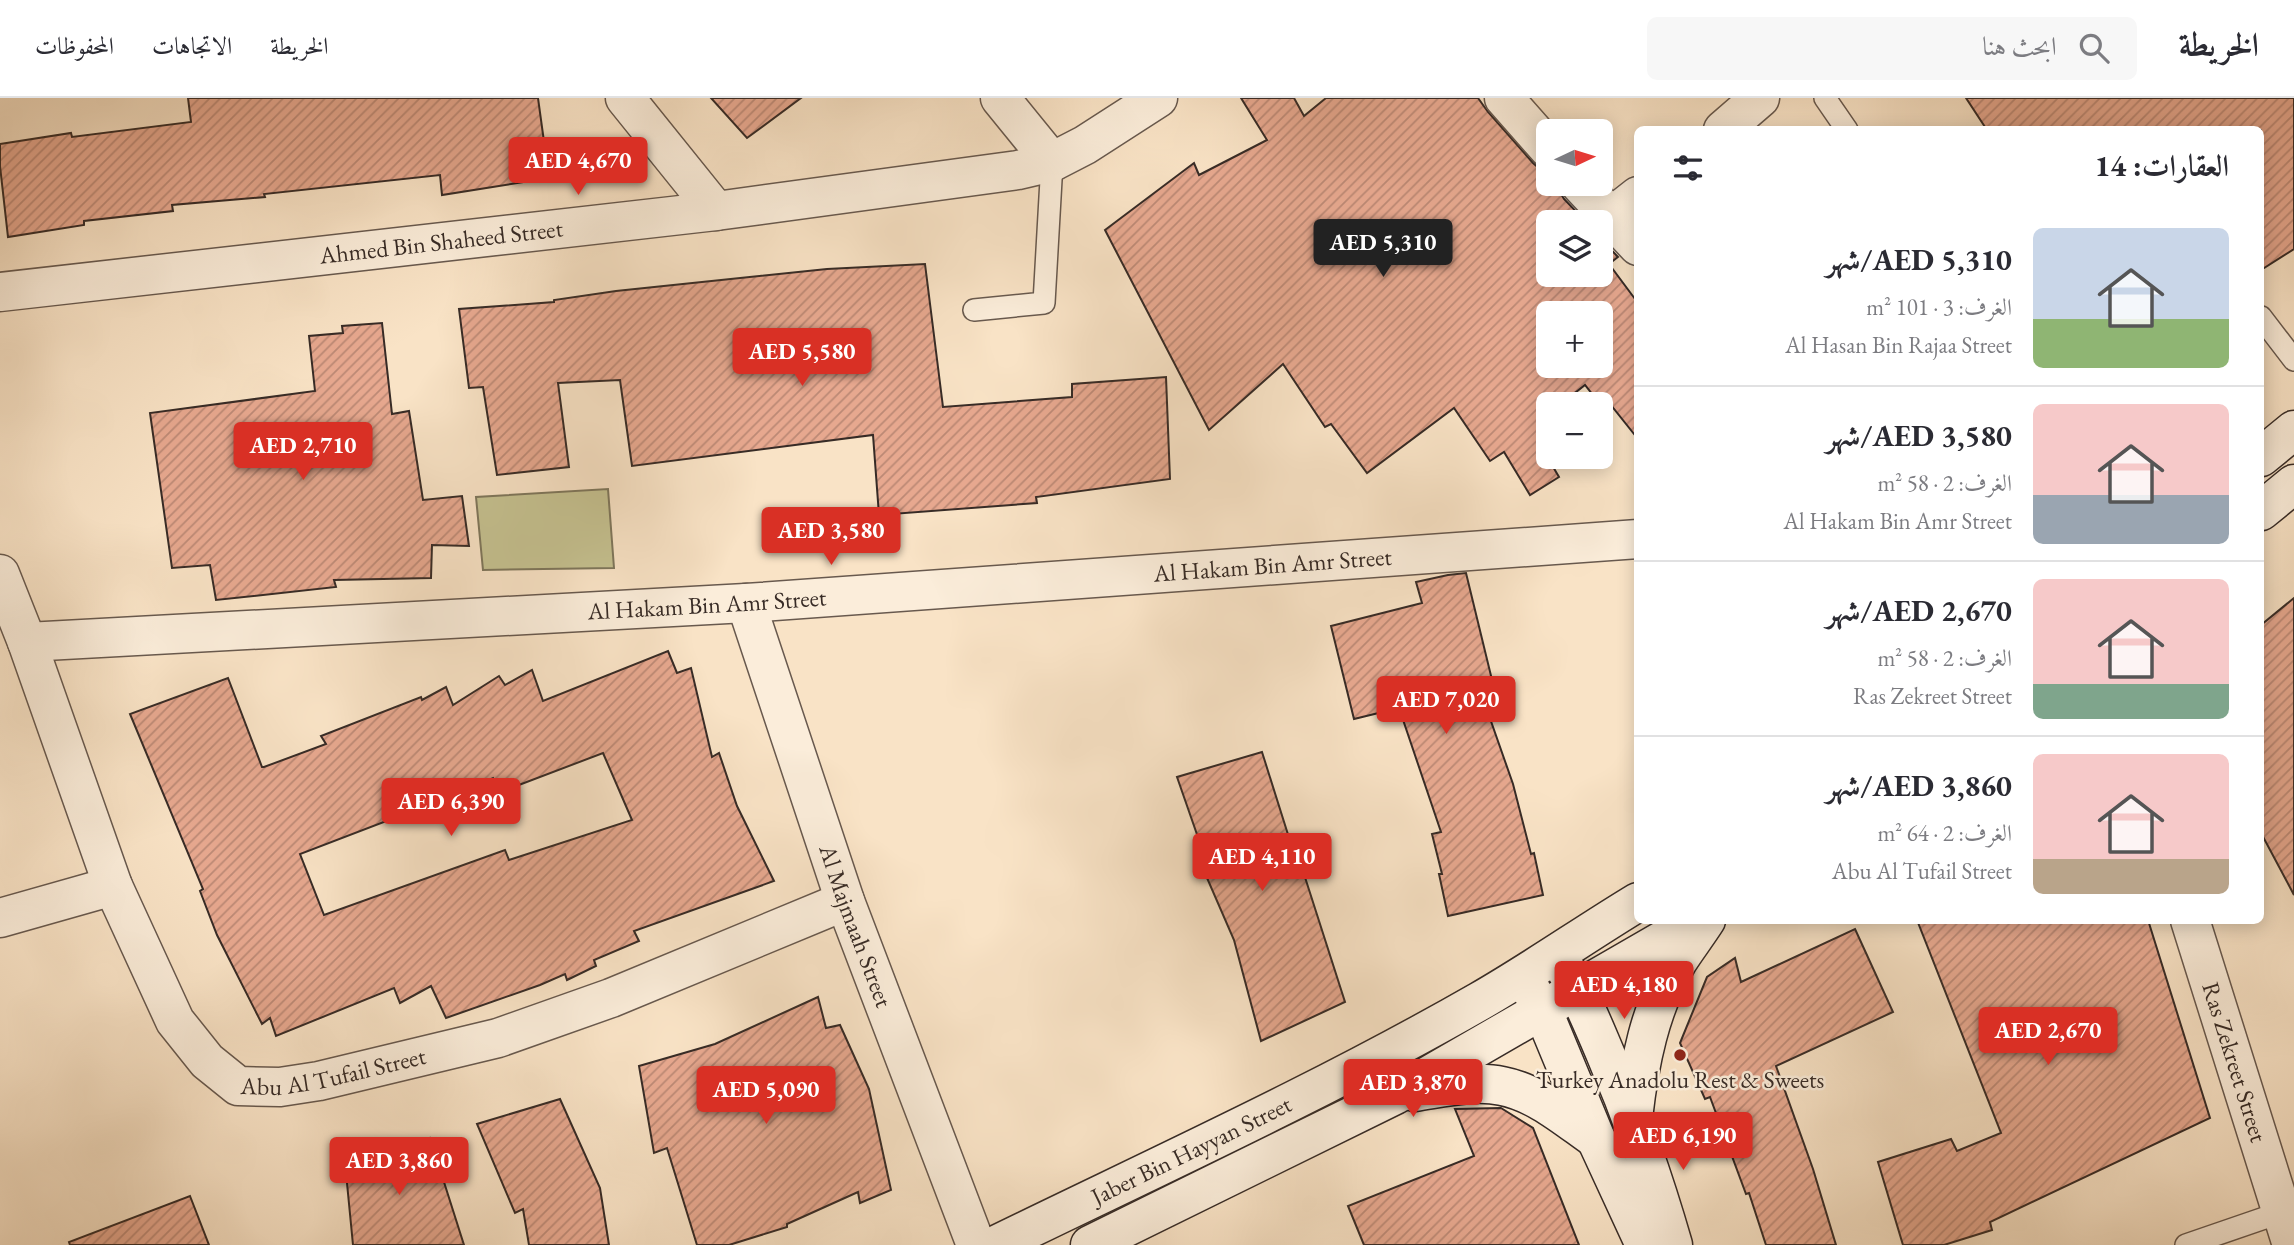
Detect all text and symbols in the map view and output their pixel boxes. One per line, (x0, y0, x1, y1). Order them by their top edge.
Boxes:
search box (1647, 17, 2137, 80)
text: الخريطة (2179, 23, 2259, 66)
text: ابحث هنا (1982, 29, 2057, 63)
icon: search (2075, 29, 2113, 67)
text: المحفوظات (35, 30, 114, 61)
text: الاتجاهات (152, 30, 232, 61)
text: الخريطة (270, 30, 329, 61)
north arrow (1536, 119, 1614, 196)
map controls (1536, 119, 1613, 469)
pin: AED 4,670 (498, 138, 658, 197)
text: AED 4,670 (525, 145, 631, 175)
text: العقارات: 14 (2094, 146, 2229, 185)
icon: filters (1669, 149, 1707, 187)
button: layers (1536, 210, 1613, 287)
street label: Ahmed Bin Shaheed Street (317, 212, 565, 271)
pin: AED 5,310 (1303, 220, 1463, 279)
text: AED 5,310 (1330, 227, 1436, 257)
text: AED 5,310/شهر (1826, 240, 2012, 279)
icon: home (2089, 256, 2173, 340)
text: الغرف: 3 · 101 m² (1866, 292, 2012, 322)
button: + (1536, 301, 1613, 378)
pin: AED 5,580 (722, 328, 882, 388)
text: Al Hasan Bin Rajaa Street (1785, 330, 2012, 360)
text: AED 5,580 (749, 336, 855, 366)
button: − (1536, 392, 1613, 469)
text: AED 3,580/شهر (1826, 416, 2012, 455)
pin: AED 2,710 (223, 422, 383, 482)
text: AED 2,710 (250, 430, 356, 460)
icon: home (2089, 432, 2173, 516)
text: الغرف: 2 · 58 m² (1877, 468, 2012, 498)
text: Al Hakam Bin Amr Street (1783, 506, 2012, 536)
pin: AED 3,580 (751, 508, 911, 567)
text: AED 3,580 (778, 515, 884, 545)
street label: Al Hakam Bin Amr Street (1151, 541, 1393, 589)
street label: Al Hakam Bin Amr Street (586, 581, 828, 627)
text: AED 2,670/شهر (1826, 591, 2012, 630)
icon: home (2089, 607, 2173, 691)
text: الغرف: 2 · 58 m² (1877, 643, 2012, 673)
pin: AED 7,020 (1366, 676, 1526, 736)
text: Ras Zekreet Street (1853, 681, 2012, 711)
text: AED 7,020 (1393, 684, 1499, 714)
text: AED 3,860/شهر (1826, 766, 2012, 805)
pin: AED 6,390 (371, 778, 531, 838)
icon: home (2089, 782, 2173, 866)
text: AED 6,390 (398, 786, 504, 816)
text: الغرف: 2 · 64 m² (1877, 818, 2012, 848)
pin: AED 4,110 (1182, 834, 1342, 893)
street label: Al Majmaah Street (812, 839, 900, 1012)
text: AED 4,110 (1209, 841, 1315, 871)
text: Abu Al Tufail Street (1832, 856, 2012, 886)
pin: AED 4,180 (1544, 962, 1704, 1021)
text: AED 4,180 (1571, 969, 1677, 999)
street label: Ras Zekreet Street (2195, 978, 2275, 1146)
pin: AED 2,670 (1968, 1007, 2128, 1067)
text: AED 2,670 (1995, 1015, 2101, 1045)
street label: Abu Al Tufail Street (239, 1040, 429, 1102)
marker: Turkey Anadolu Rest & Sweets (1672, 1047, 1688, 1063)
pin: AED 3,870 (1333, 1060, 1493, 1119)
place label: Turkey Anadolu Rest & Sweets (1536, 1064, 1824, 1095)
pin: AED 5,090 (686, 1066, 846, 1126)
text: AED 3,870 (1360, 1067, 1466, 1097)
text: AED 5,090 (713, 1074, 819, 1104)
street label: Jaber Bin Hayyan Street (1084, 1088, 1297, 1213)
pin: AED 6,190 (1603, 1112, 1763, 1172)
text: AED 6,190 (1630, 1120, 1736, 1150)
pin: AED 3,860 (319, 1138, 479, 1197)
text: AED 3,860 (346, 1145, 452, 1175)

